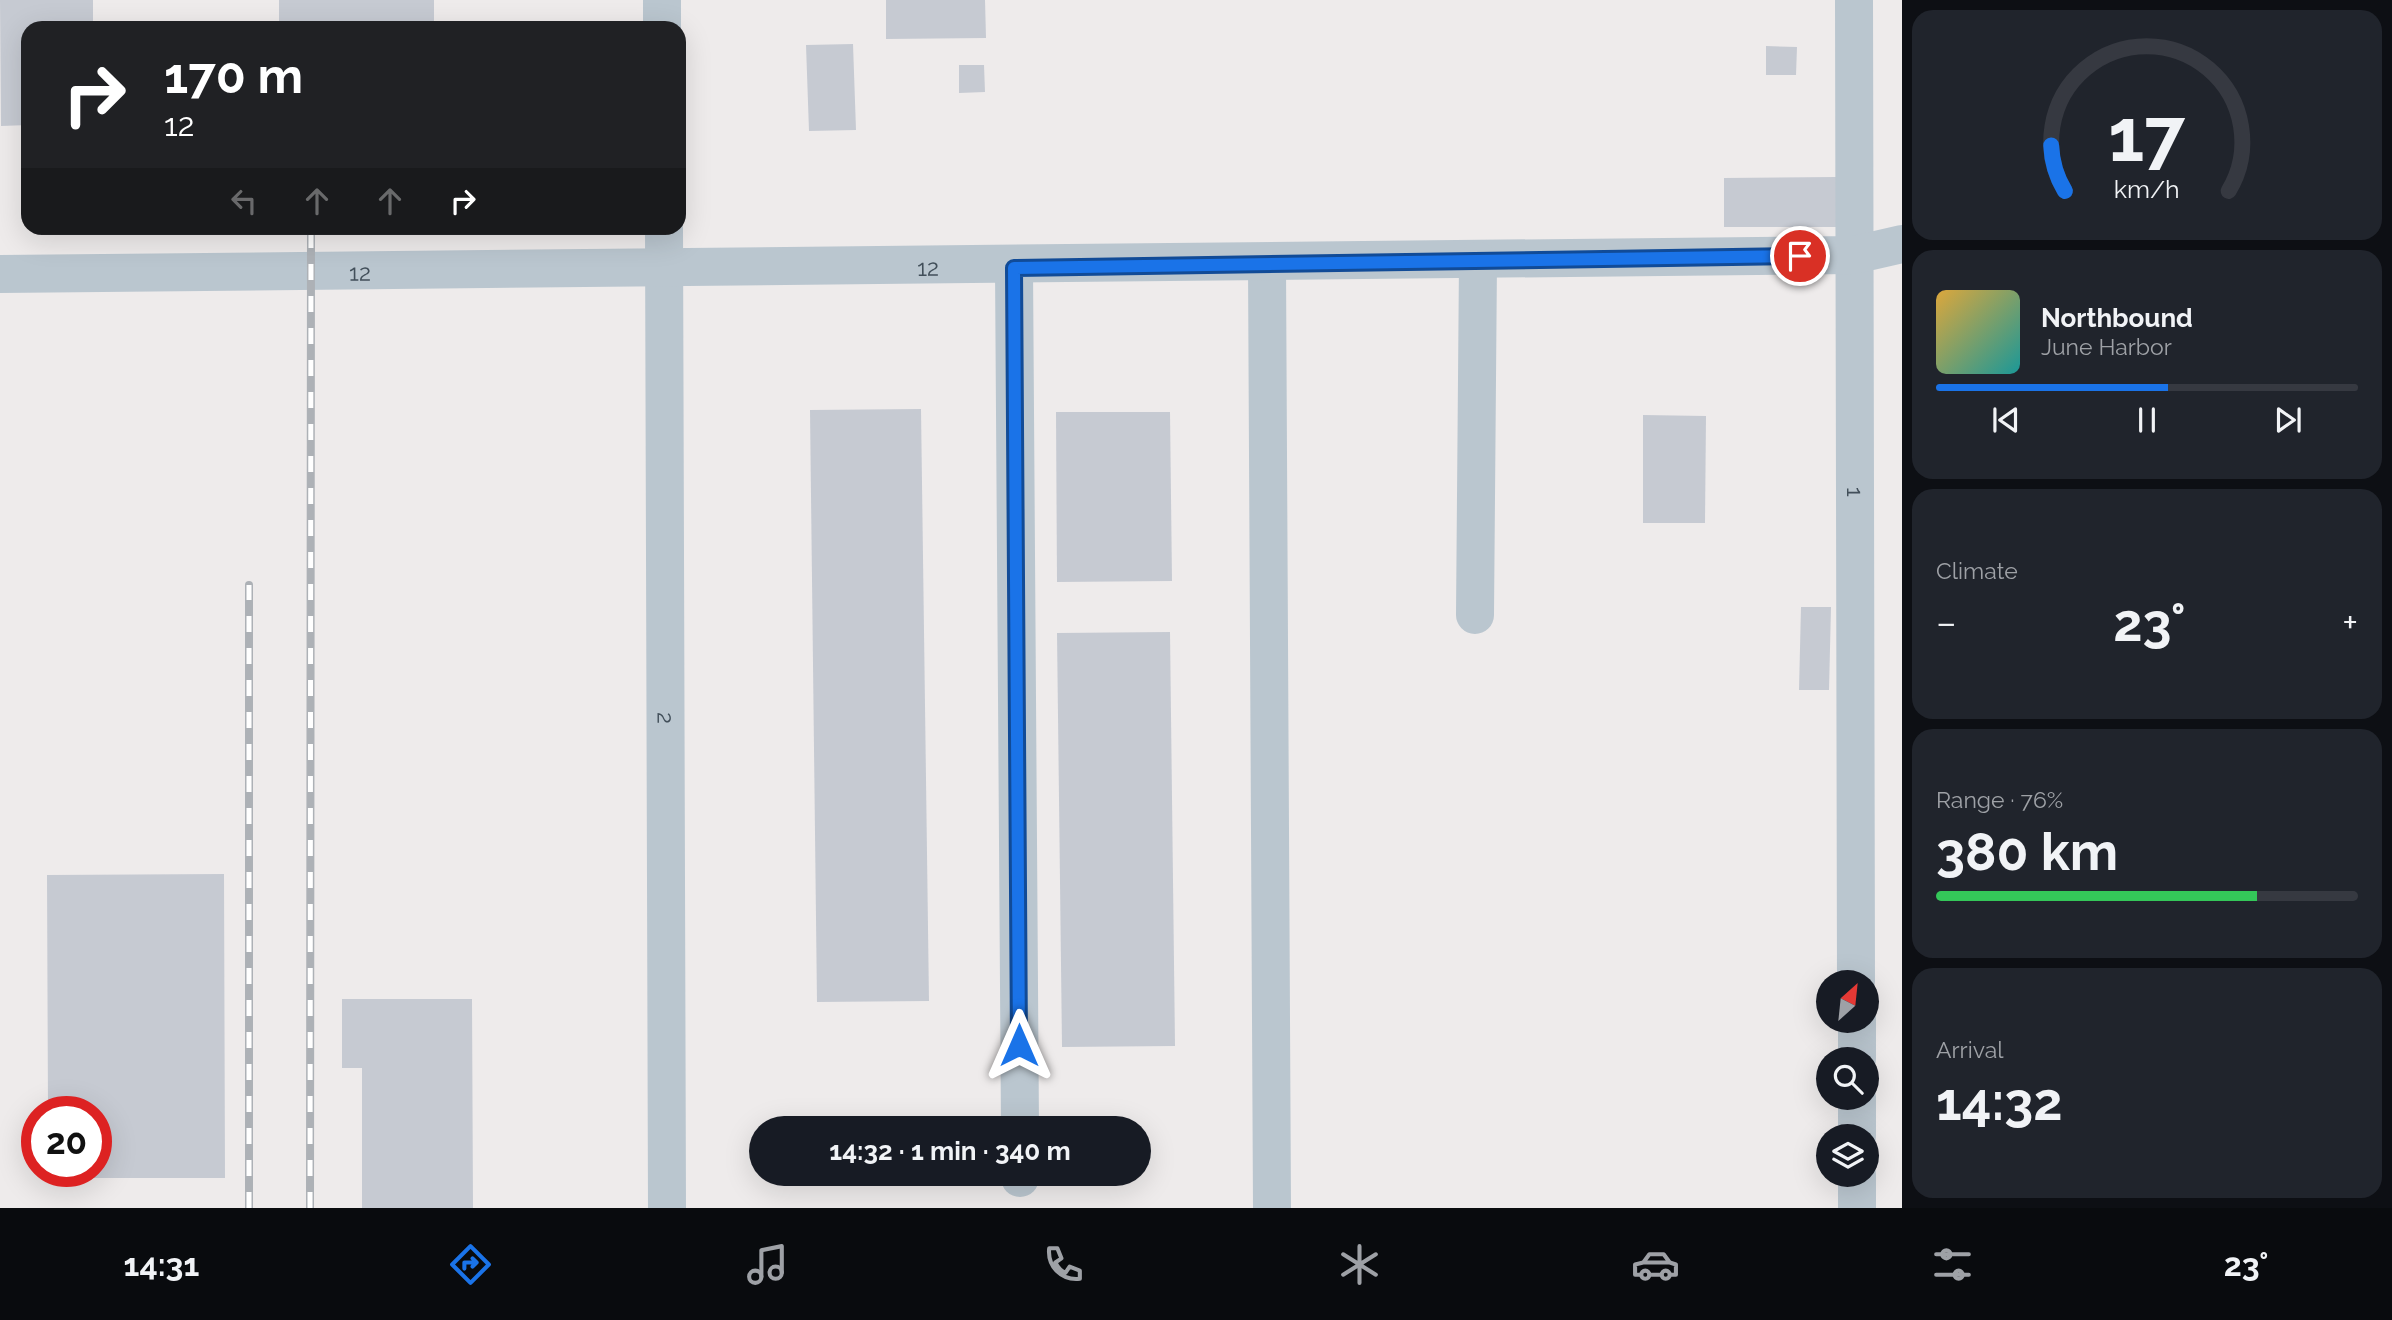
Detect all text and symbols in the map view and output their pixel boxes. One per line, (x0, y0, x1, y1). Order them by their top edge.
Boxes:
text: 170 m (164, 47, 303, 104)
icon: right (49, 49, 140, 140)
text: 17 (2109, 93, 2186, 178)
text: 12 (164, 106, 194, 143)
text: km/h (2114, 174, 2180, 204)
icon: left (225, 182, 263, 220)
icon: ahead (298, 182, 336, 220)
icon: ahead (371, 182, 409, 220)
icon: right (444, 182, 482, 220)
pin (1770, 226, 1830, 286)
icon: arrive (1781, 237, 1819, 275)
street label: 12 (917, 254, 939, 281)
street label: 12 (349, 259, 371, 286)
text: Northbound (2041, 303, 2193, 333)
text: June Harbor (2041, 333, 2172, 360)
icon: previous (1987, 401, 2025, 439)
icon: pause (2128, 401, 2166, 439)
icon: next (2269, 401, 2307, 439)
street label: 1 (1842, 487, 1869, 497)
text: Climate (1936, 557, 2018, 584)
text: 23° (2113, 592, 2186, 653)
text: − (1936, 600, 1956, 645)
text: + (2342, 600, 2358, 645)
street label: 2 (652, 712, 680, 724)
text: Range · 76% (1936, 786, 2063, 813)
text: 380 km (1936, 821, 2118, 882)
north arrow (1816, 970, 1880, 1032)
map controls (1816, 970, 1879, 1187)
position arrow (982, 1008, 1056, 1082)
text: Arrival (1936, 1036, 2003, 1063)
button: search (1816, 1047, 1879, 1110)
text: 14:32 (1936, 1071, 2063, 1132)
speed limit sign: 20 (21, 1096, 112, 1187)
button: layers (1816, 1124, 1879, 1187)
text: 14:32 · 1 min · 340 m (829, 1136, 1071, 1166)
icon: directions (446, 1240, 495, 1289)
icon: music (743, 1240, 792, 1289)
icon: phone (1039, 1240, 1088, 1289)
icon: climate (1335, 1240, 1384, 1289)
icon: car (1631, 1240, 1680, 1289)
icon: filters (1928, 1240, 1977, 1289)
text: 14:31 (124, 1246, 199, 1283)
text: 23° (2224, 1246, 2268, 1283)

